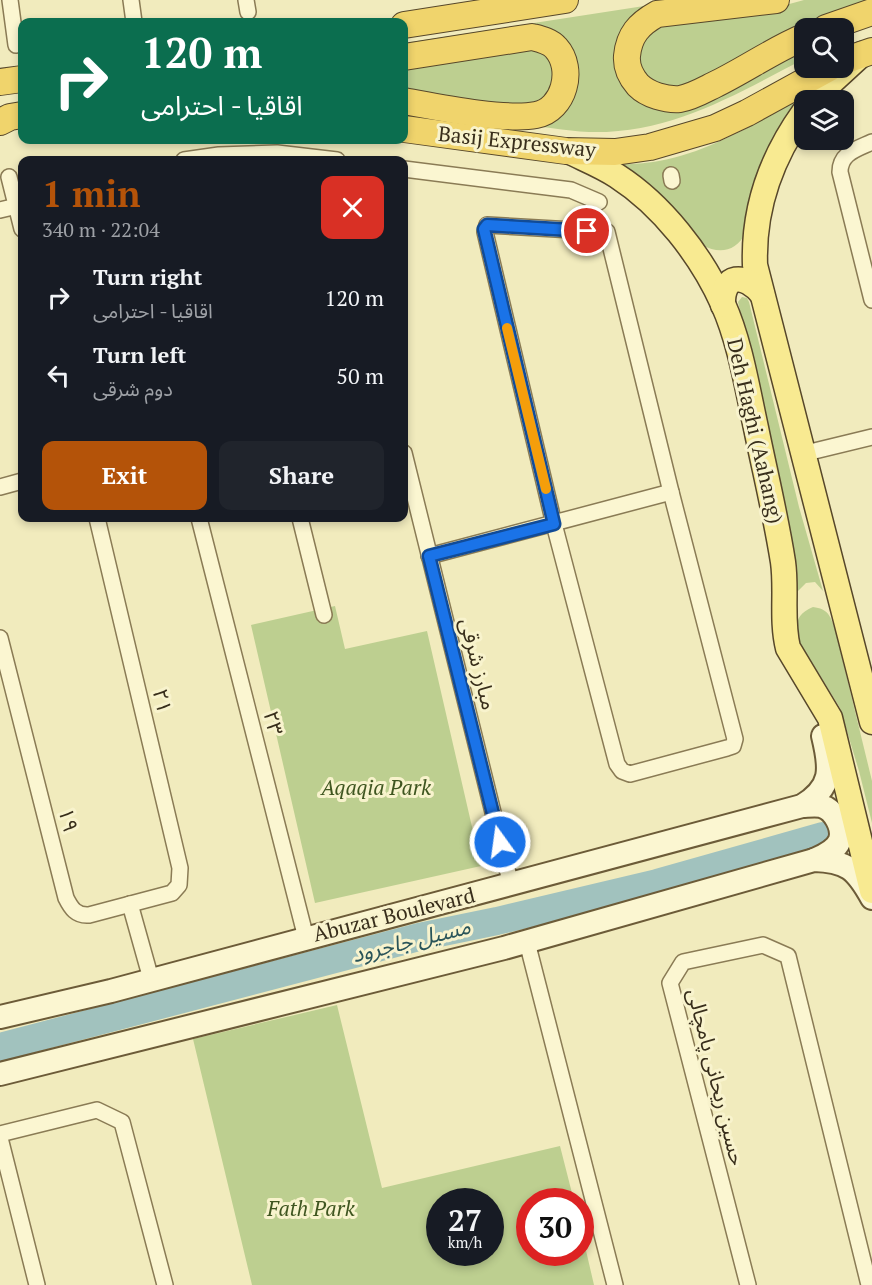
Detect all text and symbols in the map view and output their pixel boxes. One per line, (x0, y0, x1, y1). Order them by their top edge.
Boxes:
map controls (794, 18, 854, 150)
button: search (794, 18, 854, 78)
text: 120 m (141, 24, 262, 80)
icon: right (42, 42, 120, 120)
text: اقاقیا - احترامی (141, 87, 303, 123)
button: layers (794, 90, 854, 150)
street label: Basij Expressway (437, 119, 598, 163)
text: 1 min (42, 170, 140, 217)
button: close (321, 176, 384, 239)
pin (561, 205, 612, 256)
icon: arrive (570, 214, 603, 247)
text: 340 m · 22:04 (42, 216, 160, 243)
text: Turn right (93, 262, 202, 291)
icon: right (42, 281, 75, 314)
text: 120 m (324, 283, 384, 312)
text: اقاقیا - احترامی (93, 297, 213, 324)
street label: Deh Haghi (Aahang) (721, 335, 791, 526)
text: Turn left (93, 340, 186, 369)
icon: left (42, 359, 75, 392)
text: 50 m (336, 361, 384, 390)
text: دوم شرقی (93, 375, 173, 402)
button: Exit (42, 441, 207, 510)
button: Share (219, 441, 384, 510)
street label: مبارز شرقی (454, 615, 504, 713)
street label: ۲۱ (147, 686, 179, 716)
street label: ۲۳ (257, 708, 290, 738)
park label: Aqaqia Park (319, 773, 432, 801)
street label: ۱۹ (52, 805, 85, 835)
position arrow (468, 810, 532, 874)
street label: Abuzar Boulevard (310, 880, 478, 948)
water label: مسیل جاجرود (349, 911, 474, 968)
street label: حسین ریحانی پامچالی (681, 985, 752, 1168)
speed limit sign: 30 (516, 1188, 594, 1266)
park label: Fath Park (266, 1194, 356, 1222)
text: 27 (448, 1200, 482, 1240)
text: km/h (448, 1232, 482, 1252)

